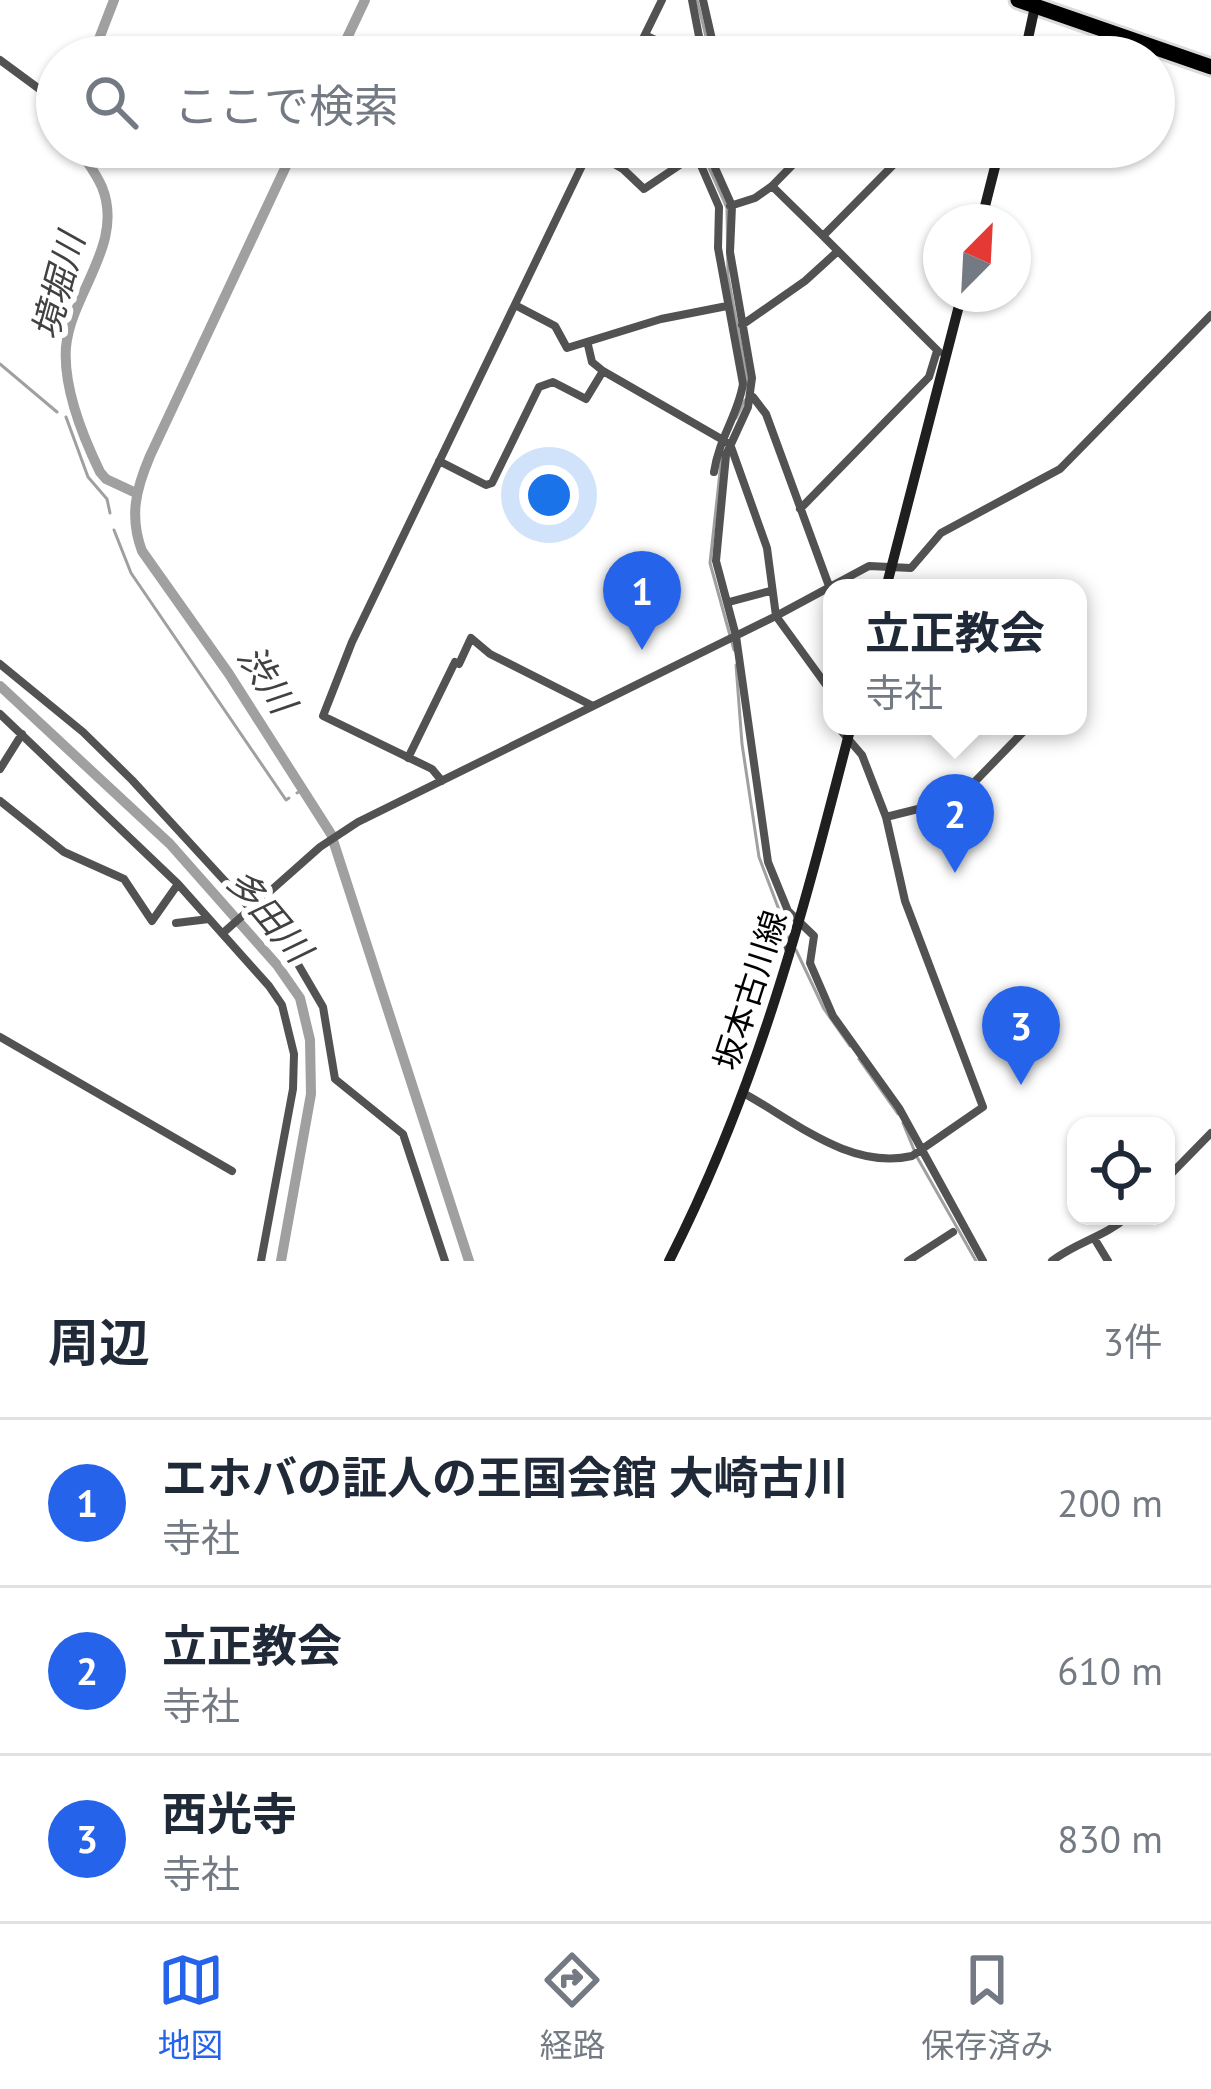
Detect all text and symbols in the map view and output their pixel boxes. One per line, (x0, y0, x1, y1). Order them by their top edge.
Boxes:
search box (36, 36, 1175, 168)
icon: search (78, 69, 144, 135)
text: ここで検索 (174, 76, 399, 134)
north arrow (923, 204, 1031, 312)
water label: 境堀川 (21, 224, 95, 344)
your location (519, 465, 579, 525)
pin: 1 (603, 551, 681, 650)
popup (823, 579, 1087, 735)
text: 立正教会 (865, 603, 1045, 661)
water label: 渋川 (228, 636, 309, 725)
text: 寺社 (865, 667, 943, 718)
pin: 2 (916, 774, 994, 873)
water label: 多田川 (217, 858, 325, 974)
street label: 坂本古川線 (704, 905, 795, 1075)
pin: 3 (982, 986, 1060, 1085)
map controls (1067, 1117, 1175, 1225)
button: locate (1067, 1117, 1175, 1225)
text: 周辺 (48, 1309, 150, 1375)
text: 3件 (1103, 1316, 1163, 1367)
text: エホバの証人の王国会館 大崎古川 (162, 1448, 848, 1506)
text: 1 (76, 1477, 98, 1528)
text: 200 m (1057, 1477, 1163, 1528)
text: 寺社 (162, 1512, 240, 1563)
text: 立正教会 (162, 1616, 342, 1674)
text: 2 (76, 1645, 98, 1696)
text: 610 m (1057, 1645, 1163, 1696)
text: 寺社 (162, 1680, 240, 1731)
text: 西光寺 (162, 1784, 297, 1842)
text: 3 (76, 1813, 98, 1864)
text: 830 m (1057, 1813, 1163, 1864)
text: 寺社 (162, 1848, 240, 1899)
tab: 地図 (158, 1947, 224, 2067)
tab: 経路 (539, 1947, 605, 2067)
tab: 保存済み (921, 1947, 1053, 2067)

